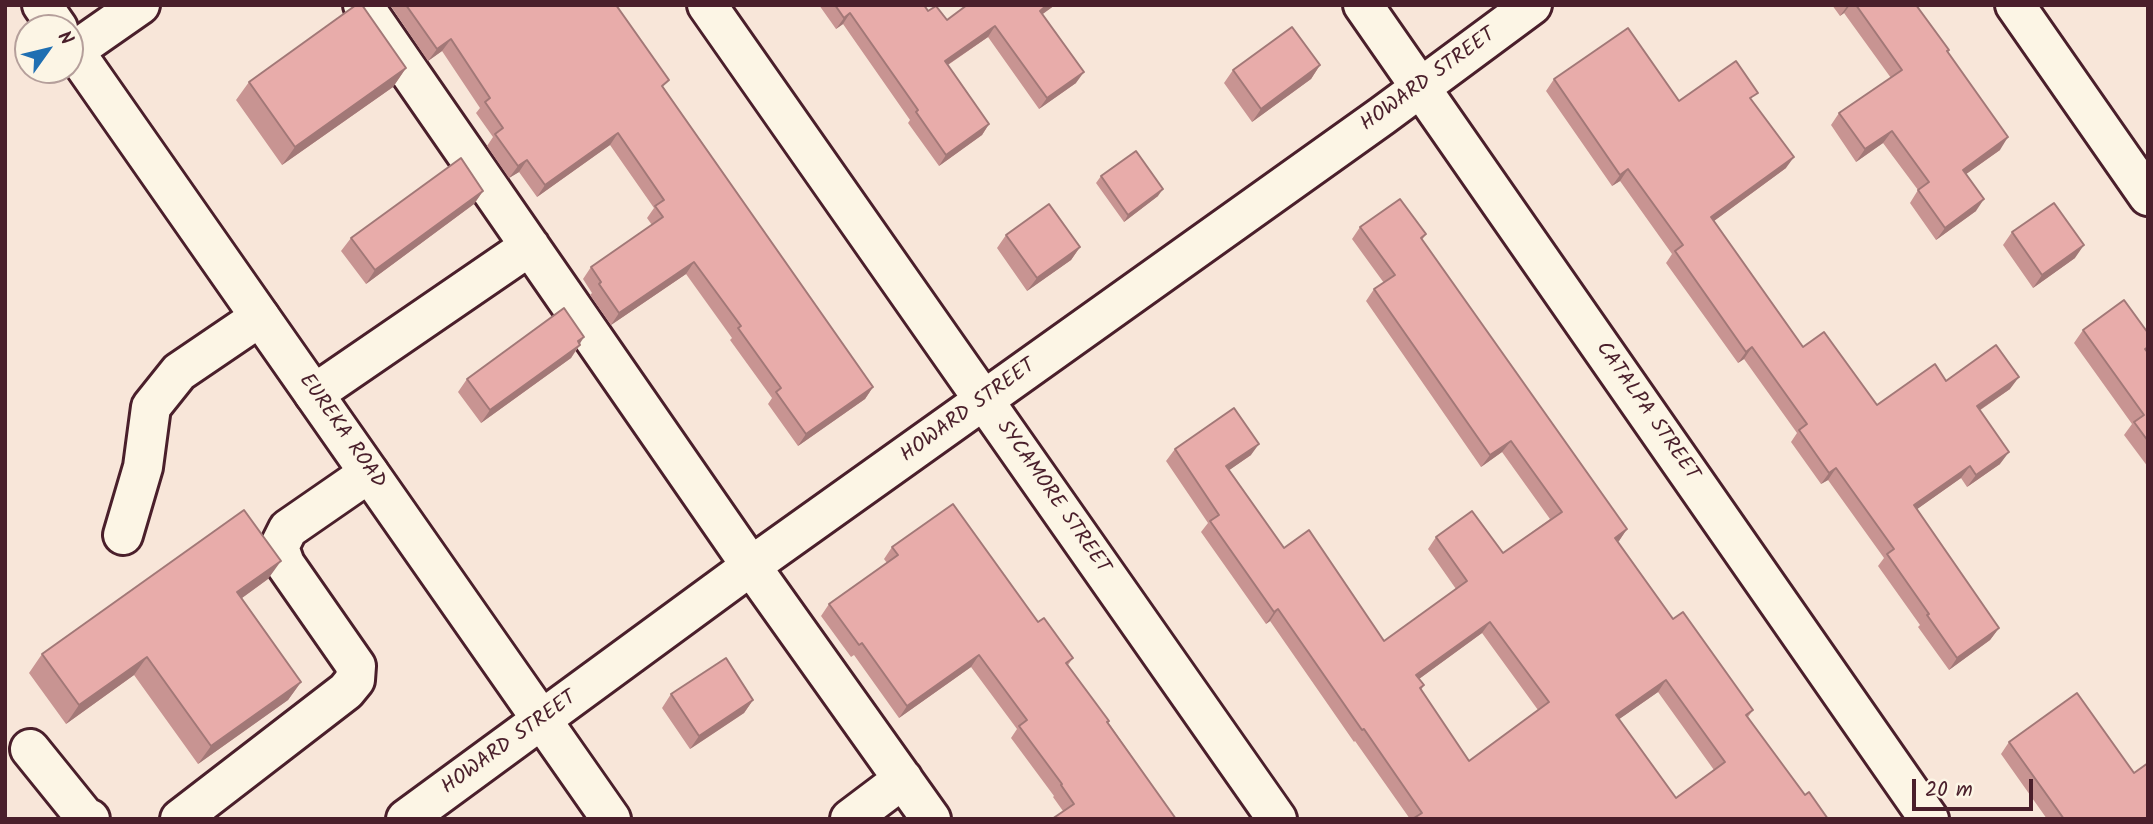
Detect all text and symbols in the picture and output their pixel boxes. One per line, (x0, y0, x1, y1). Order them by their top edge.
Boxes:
north arrow (14, 14, 84, 84)
street label: HOWARD STREET (1357, 24, 1501, 138)
text: N (49, 25, 81, 52)
street label: CATALPA STREET (1589, 338, 1703, 486)
street label: HOWARD STREET (897, 355, 1041, 469)
street label: EUREKA ROAD (292, 370, 390, 494)
street label: SYCAMORE STREET (990, 416, 1114, 580)
street label: HOWARD STREET (438, 687, 582, 801)
scale bar (1915, 764, 2036, 808)
text: 20 m (1925, 774, 1973, 807)

